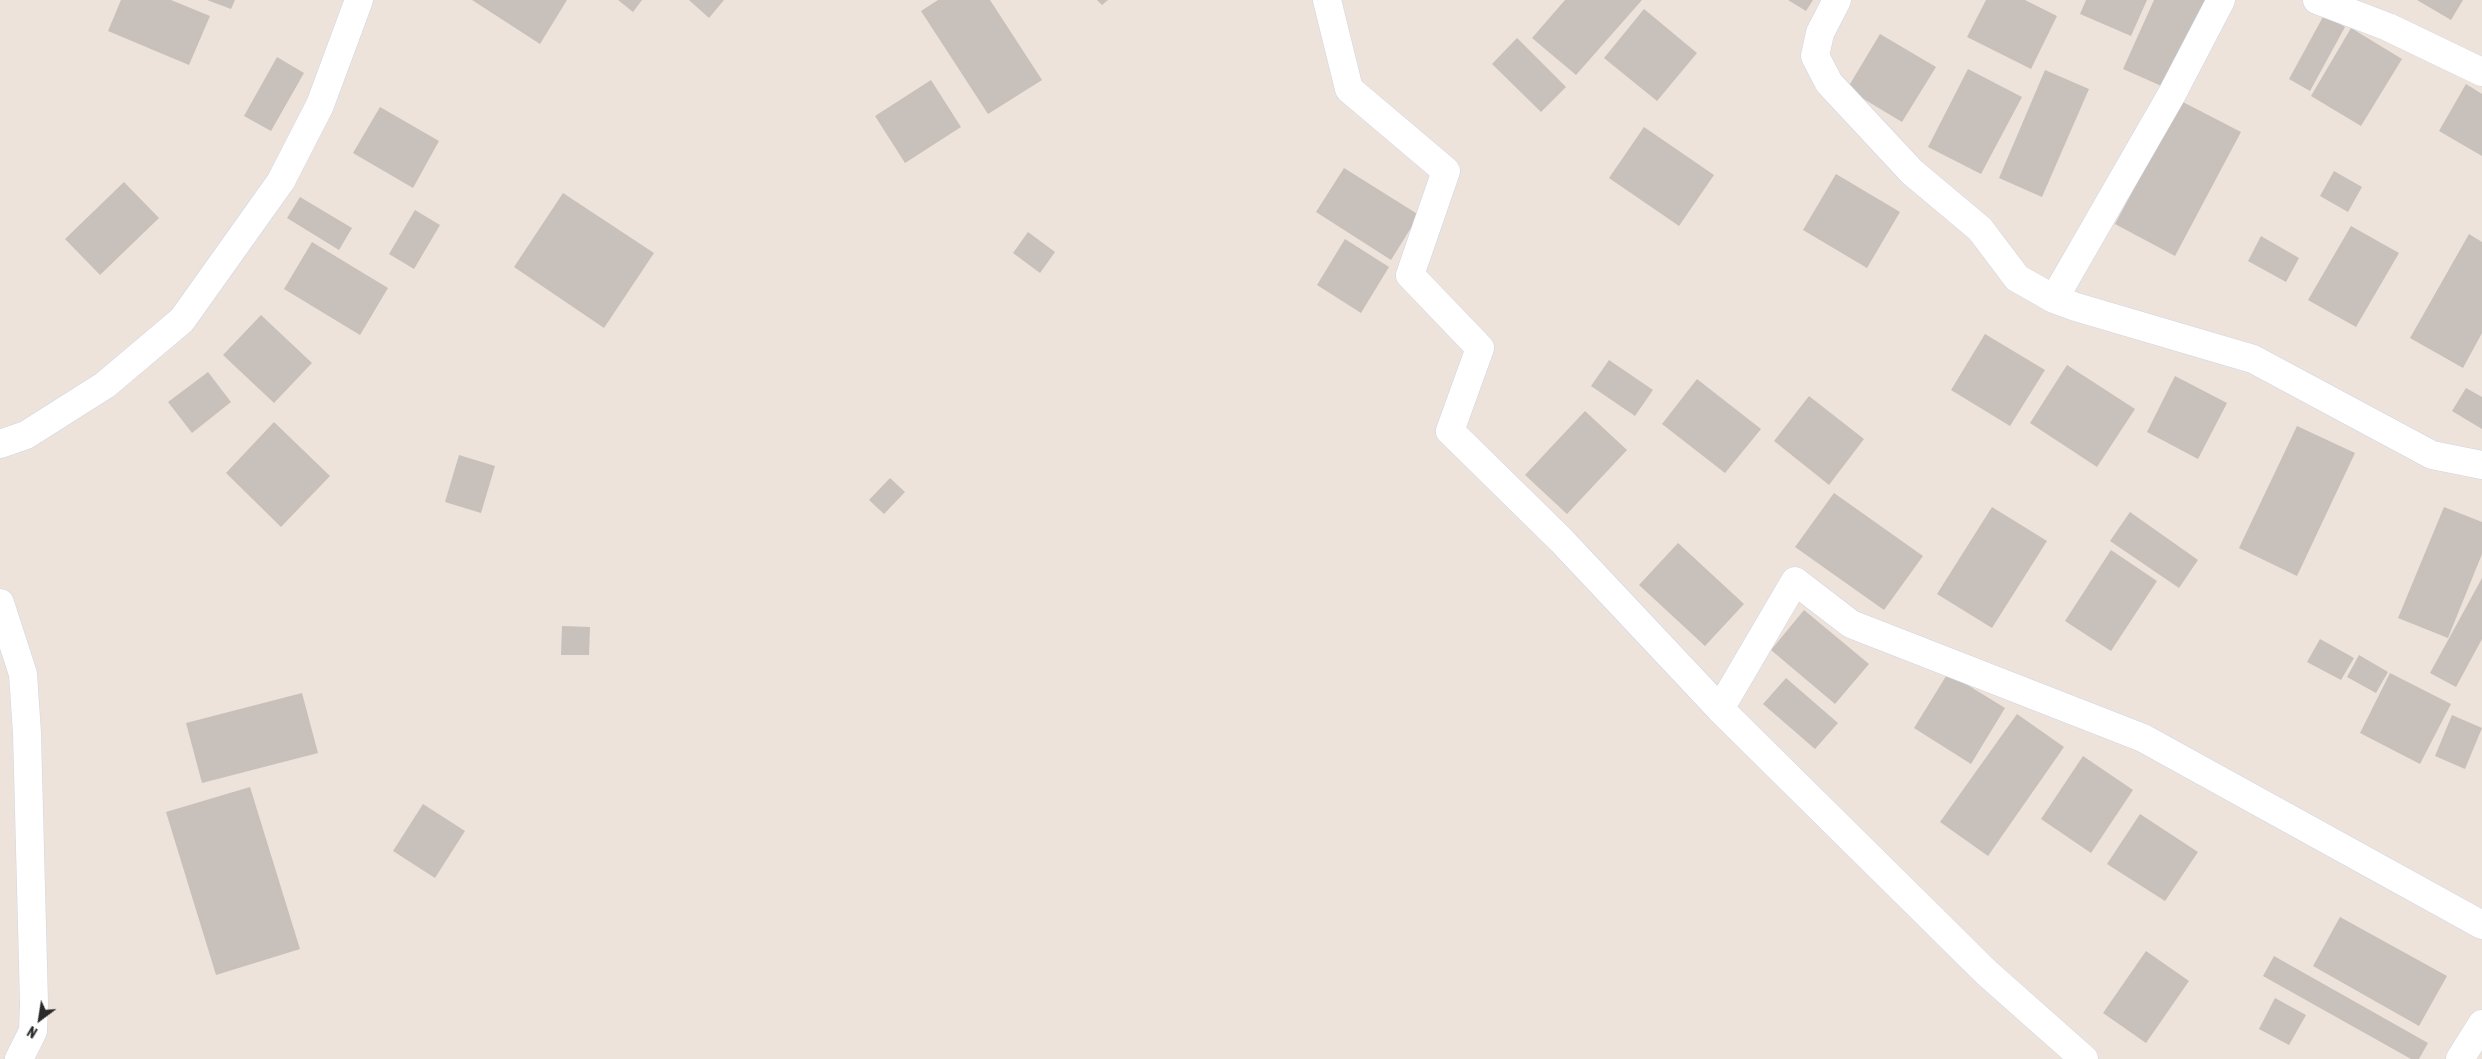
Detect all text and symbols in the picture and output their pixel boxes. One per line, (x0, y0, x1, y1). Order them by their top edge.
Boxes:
north arrow (15, 994, 65, 1044)
text: N (25, 1023, 40, 1041)

